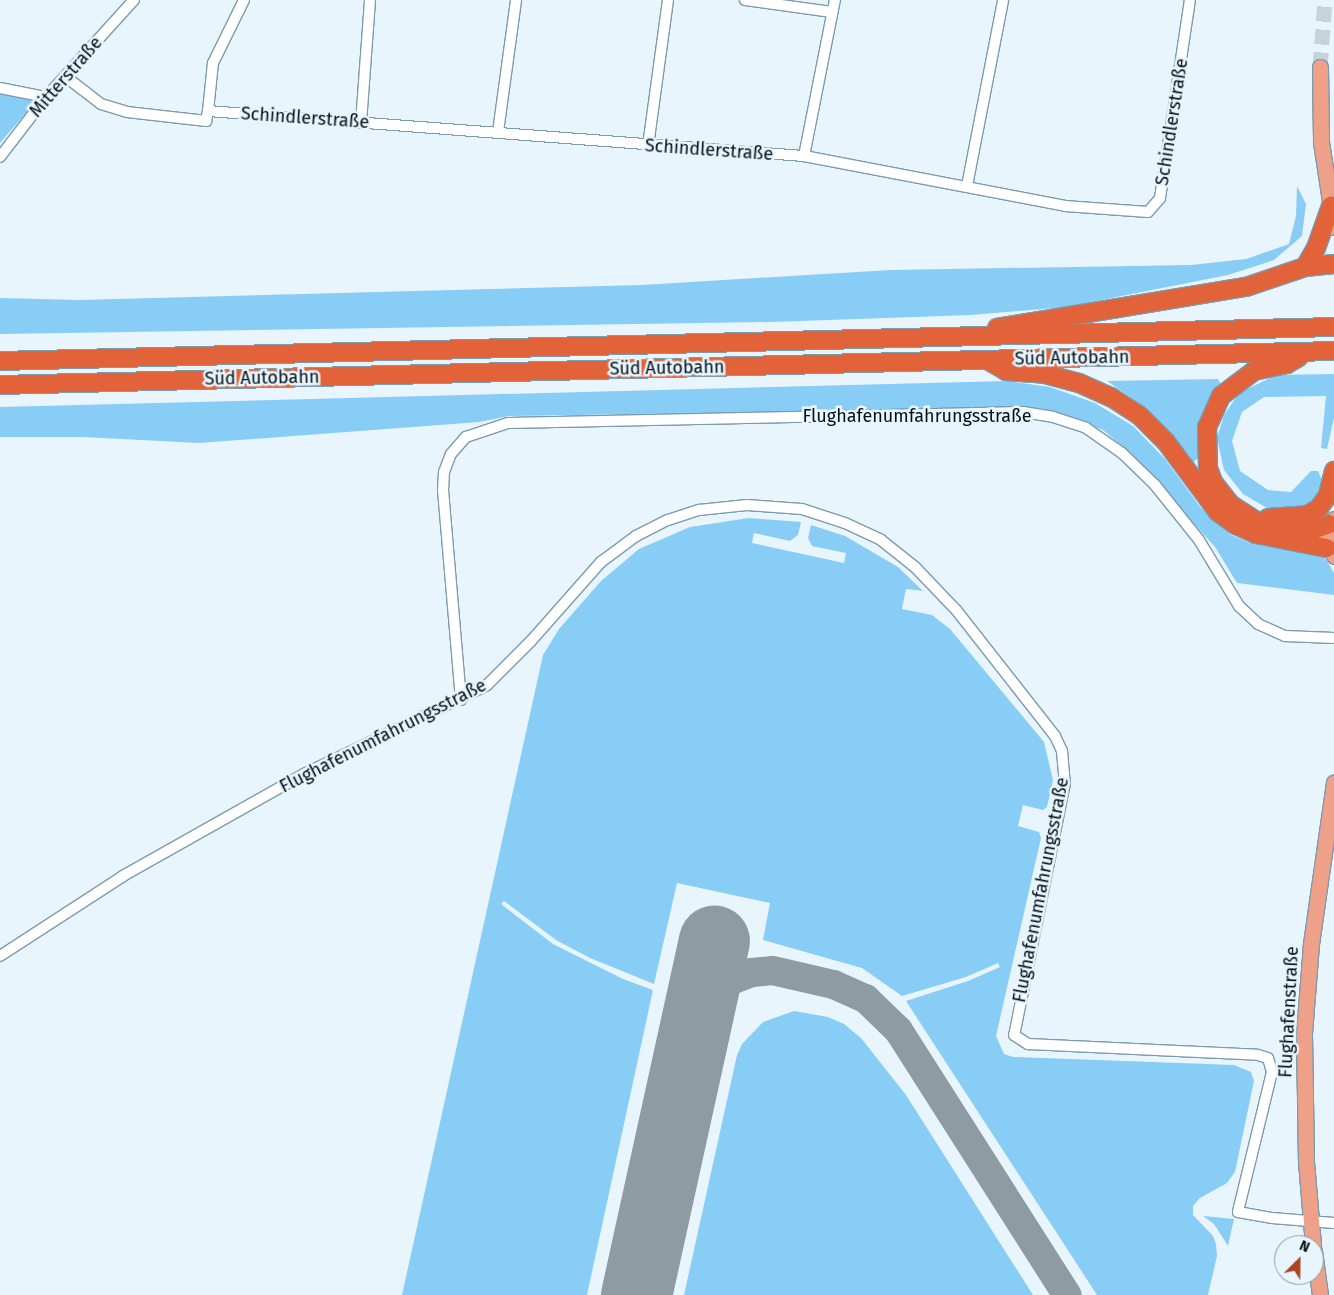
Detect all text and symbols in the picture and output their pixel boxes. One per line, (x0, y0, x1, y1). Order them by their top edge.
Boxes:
street label: Mitterstraße (25, 32, 107, 122)
street label: Schindlerstraße (1151, 57, 1193, 187)
street label: Schindlerstraße (240, 103, 370, 133)
street label: Schindlerstraße (644, 135, 774, 165)
street label: Süd Autobahn (1014, 346, 1130, 370)
street label: Süd Autobahn (609, 356, 725, 380)
street label: Süd Autobahn (204, 366, 320, 390)
street label: Flughafenumfahrungsstraße (802, 405, 1032, 427)
street label: Flughafenumfahrungsstraße (276, 674, 490, 798)
street label: Flughafenumfahrungsstraße (1009, 775, 1073, 1005)
street label: Flughafenstraße (1275, 946, 1303, 1078)
north arrow (1274, 1235, 1324, 1285)
text: N (1297, 1237, 1312, 1256)

